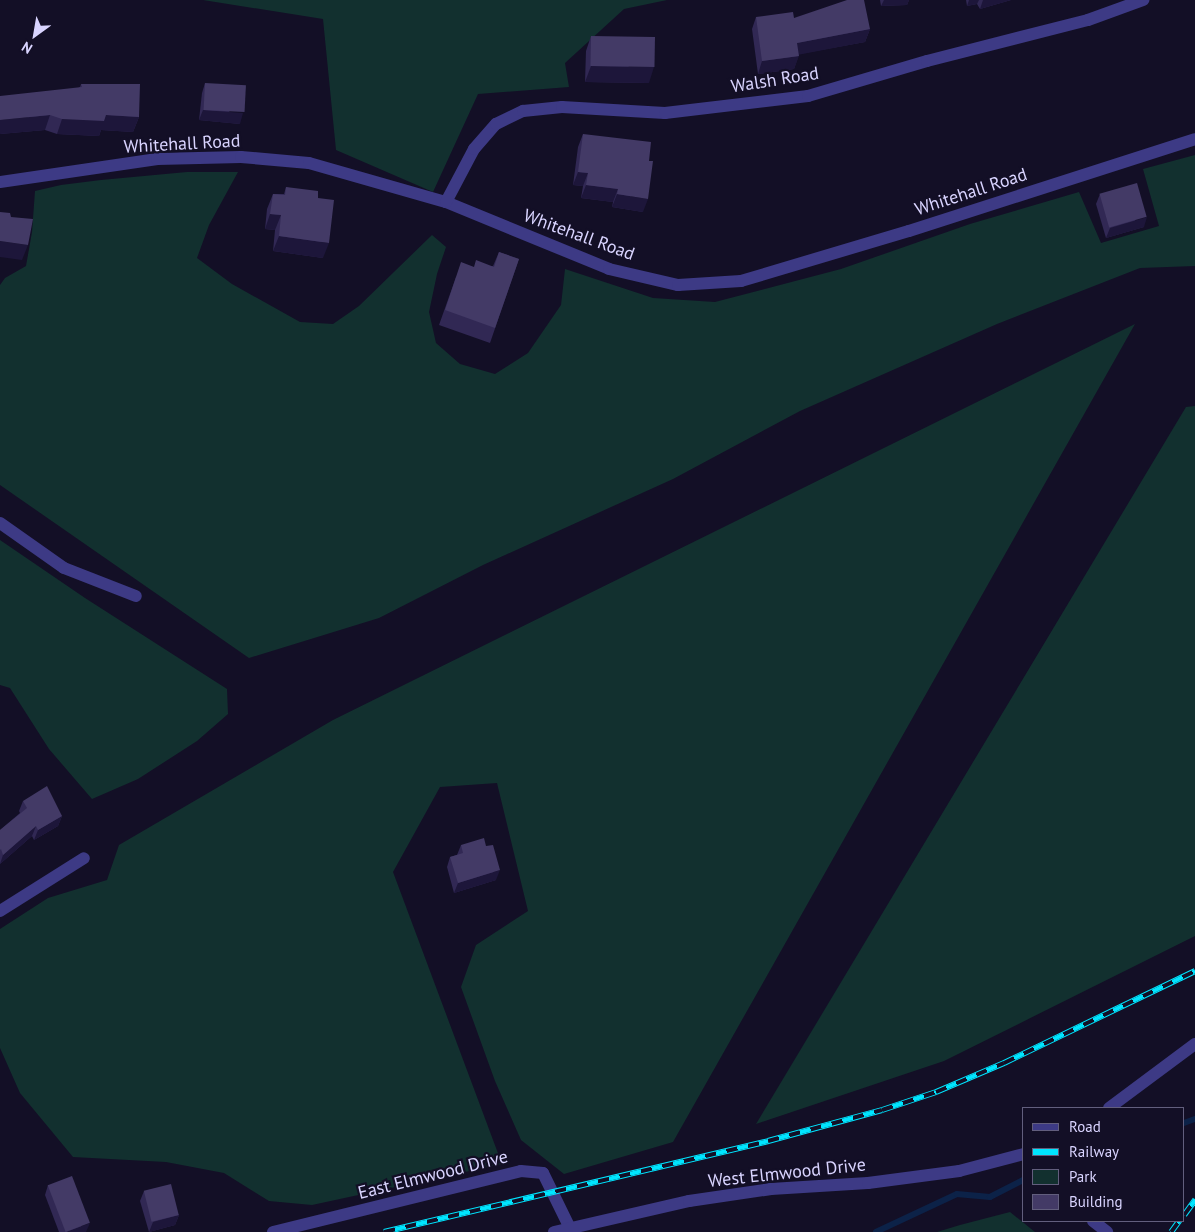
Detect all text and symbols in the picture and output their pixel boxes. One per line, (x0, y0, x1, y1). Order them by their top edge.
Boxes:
north arrow (10, 10, 60, 60)
text: N (18, 38, 36, 58)
street label: Walsh Road (730, 62, 820, 98)
street label: Whitehall Road (123, 130, 241, 158)
street label: Whitehall Road (912, 164, 1030, 220)
street label: Whitehall Road (520, 205, 638, 265)
legend (1022, 1107, 1185, 1222)
text: Road (1069, 1117, 1101, 1136)
text: Railway (1069, 1142, 1119, 1161)
street label: East Elmwood Drive (356, 1146, 510, 1204)
street label: West Elmwood Drive (707, 1154, 867, 1192)
text: Park (1069, 1167, 1097, 1186)
text: Building (1069, 1192, 1123, 1211)

